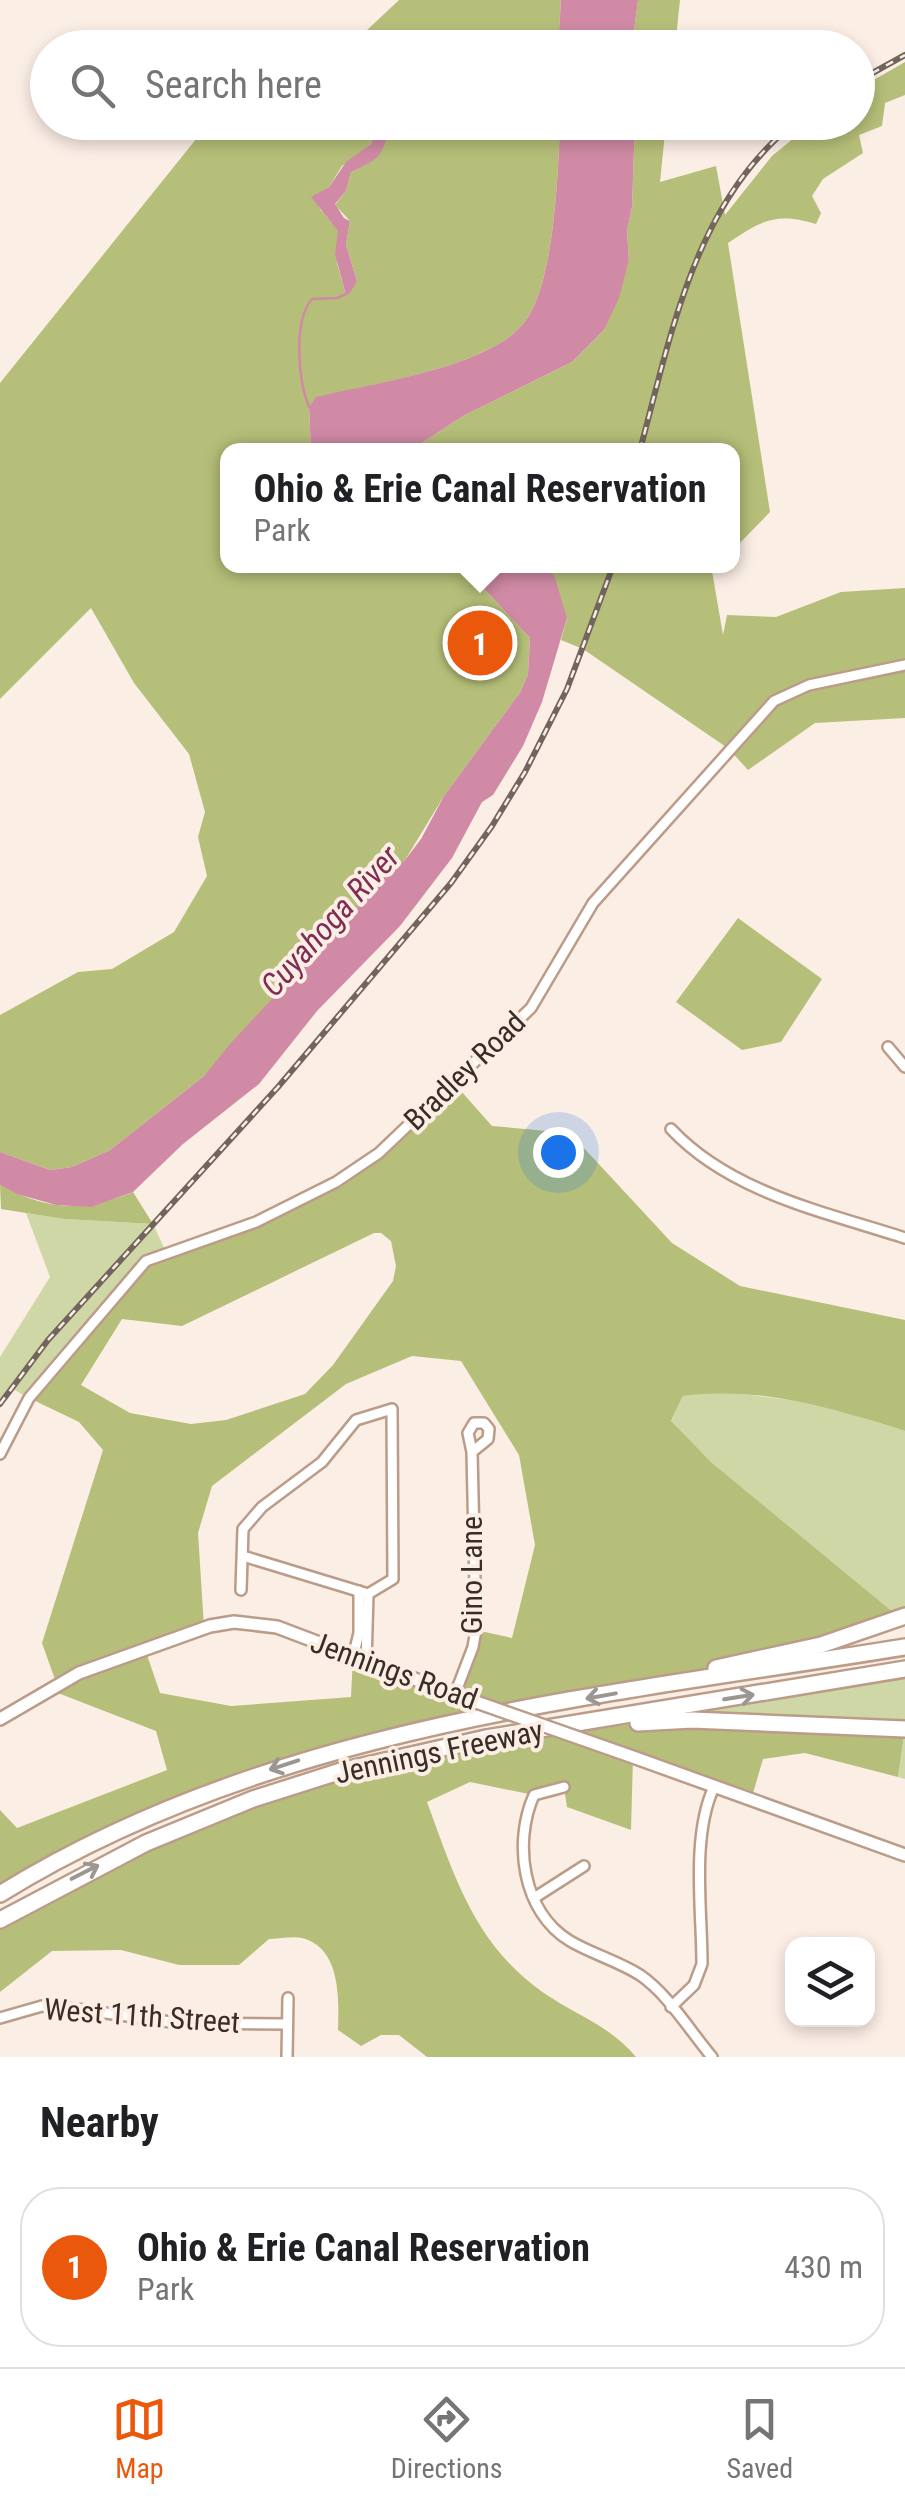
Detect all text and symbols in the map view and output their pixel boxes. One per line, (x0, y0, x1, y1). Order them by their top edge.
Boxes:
search box (30, 30, 875, 140)
icon: search (65, 58, 120, 113)
text: Search here (145, 63, 322, 107)
popup (220, 443, 740, 573)
text: Ohio & Erie Canal Reservation (254, 467, 706, 511)
text: Park (254, 511, 311, 549)
pin: 1 (448, 606, 512, 680)
water label: Cuyahoga River (253, 837, 408, 1004)
street label: Bradley Road (397, 1004, 532, 1137)
your location (533, 1127, 584, 1178)
street label: Gino Lane (454, 1516, 489, 1634)
street label: Jennings Road (306, 1624, 482, 1717)
one-way arrow (586, 1687, 618, 1706)
one-way arrow (722, 1687, 755, 1705)
street label: Jennings Freeway (332, 1712, 546, 1791)
one-way arrow (269, 1758, 301, 1776)
one-way arrow (70, 1862, 100, 1881)
map controls (785, 1937, 875, 2027)
button: layers (785, 1937, 875, 2027)
street label: West 11th Street (43, 1991, 241, 2040)
text: Nearby (40, 2098, 159, 2147)
text: Ohio & Erie Canal Reservation (137, 2226, 590, 2270)
text: 1 (66, 2248, 83, 2286)
text: 430 m (784, 2248, 863, 2286)
text: Park (137, 2270, 194, 2308)
tab: Map (112, 2392, 167, 2485)
tab: Directions (391, 2392, 503, 2485)
tab: Saved (726, 2392, 793, 2485)

